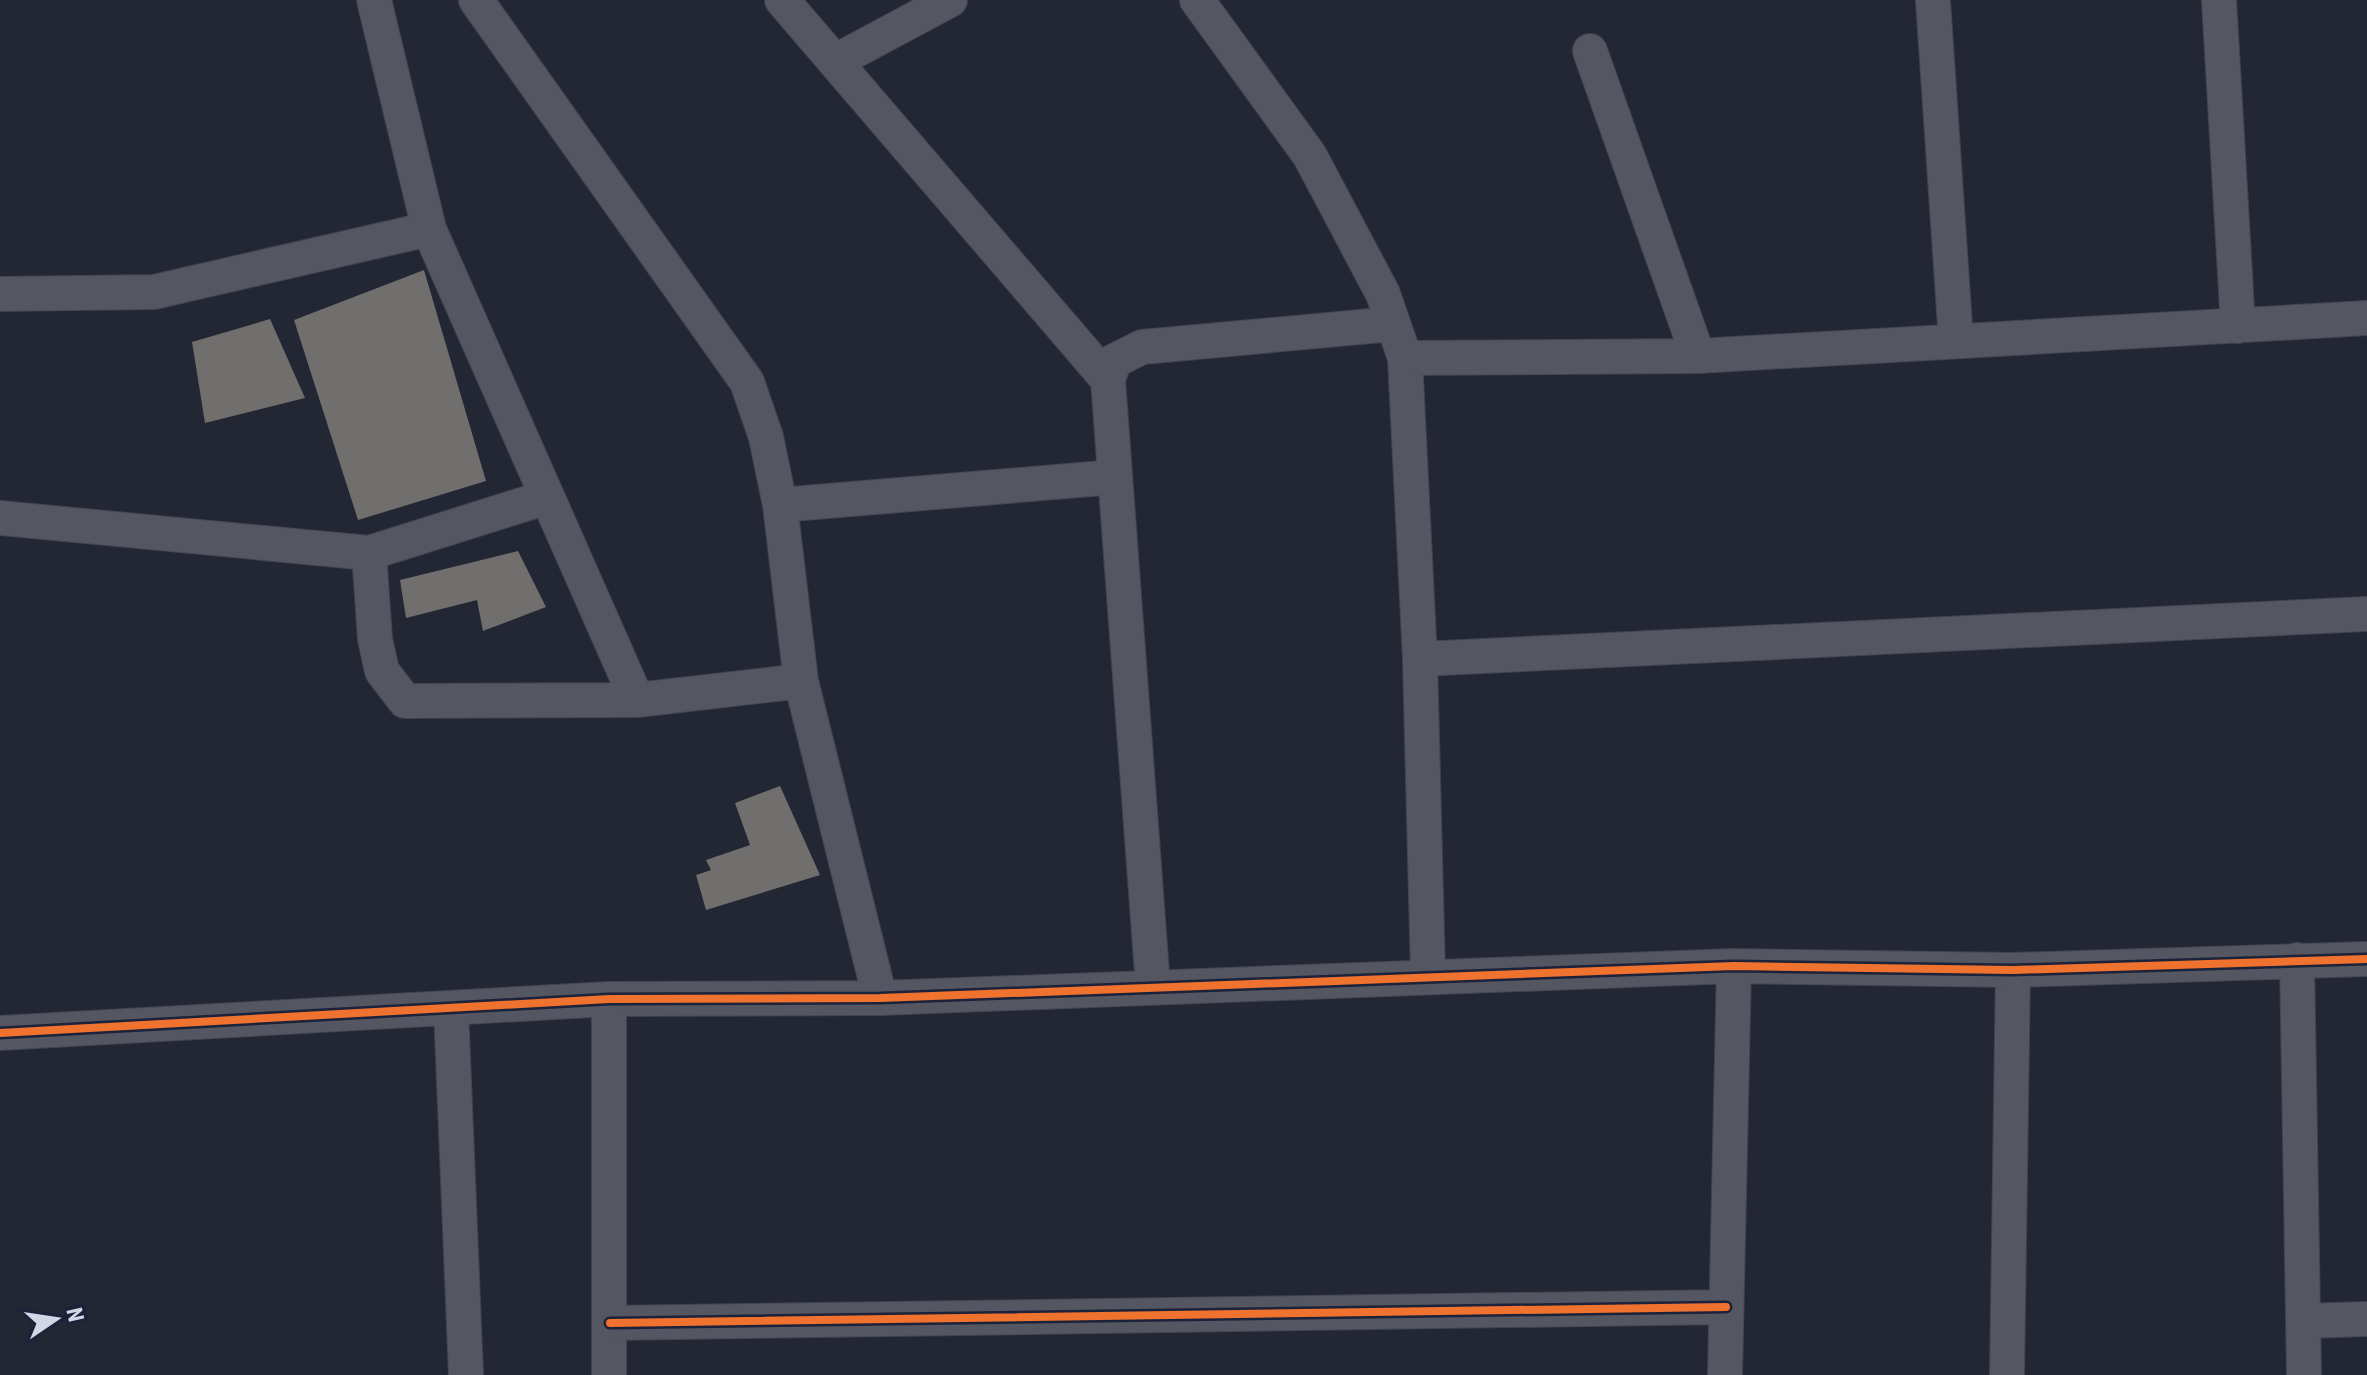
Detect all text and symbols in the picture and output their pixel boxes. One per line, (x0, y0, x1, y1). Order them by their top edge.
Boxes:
north arrow (16, 1279, 96, 1359)
text: N (61, 1305, 89, 1324)

